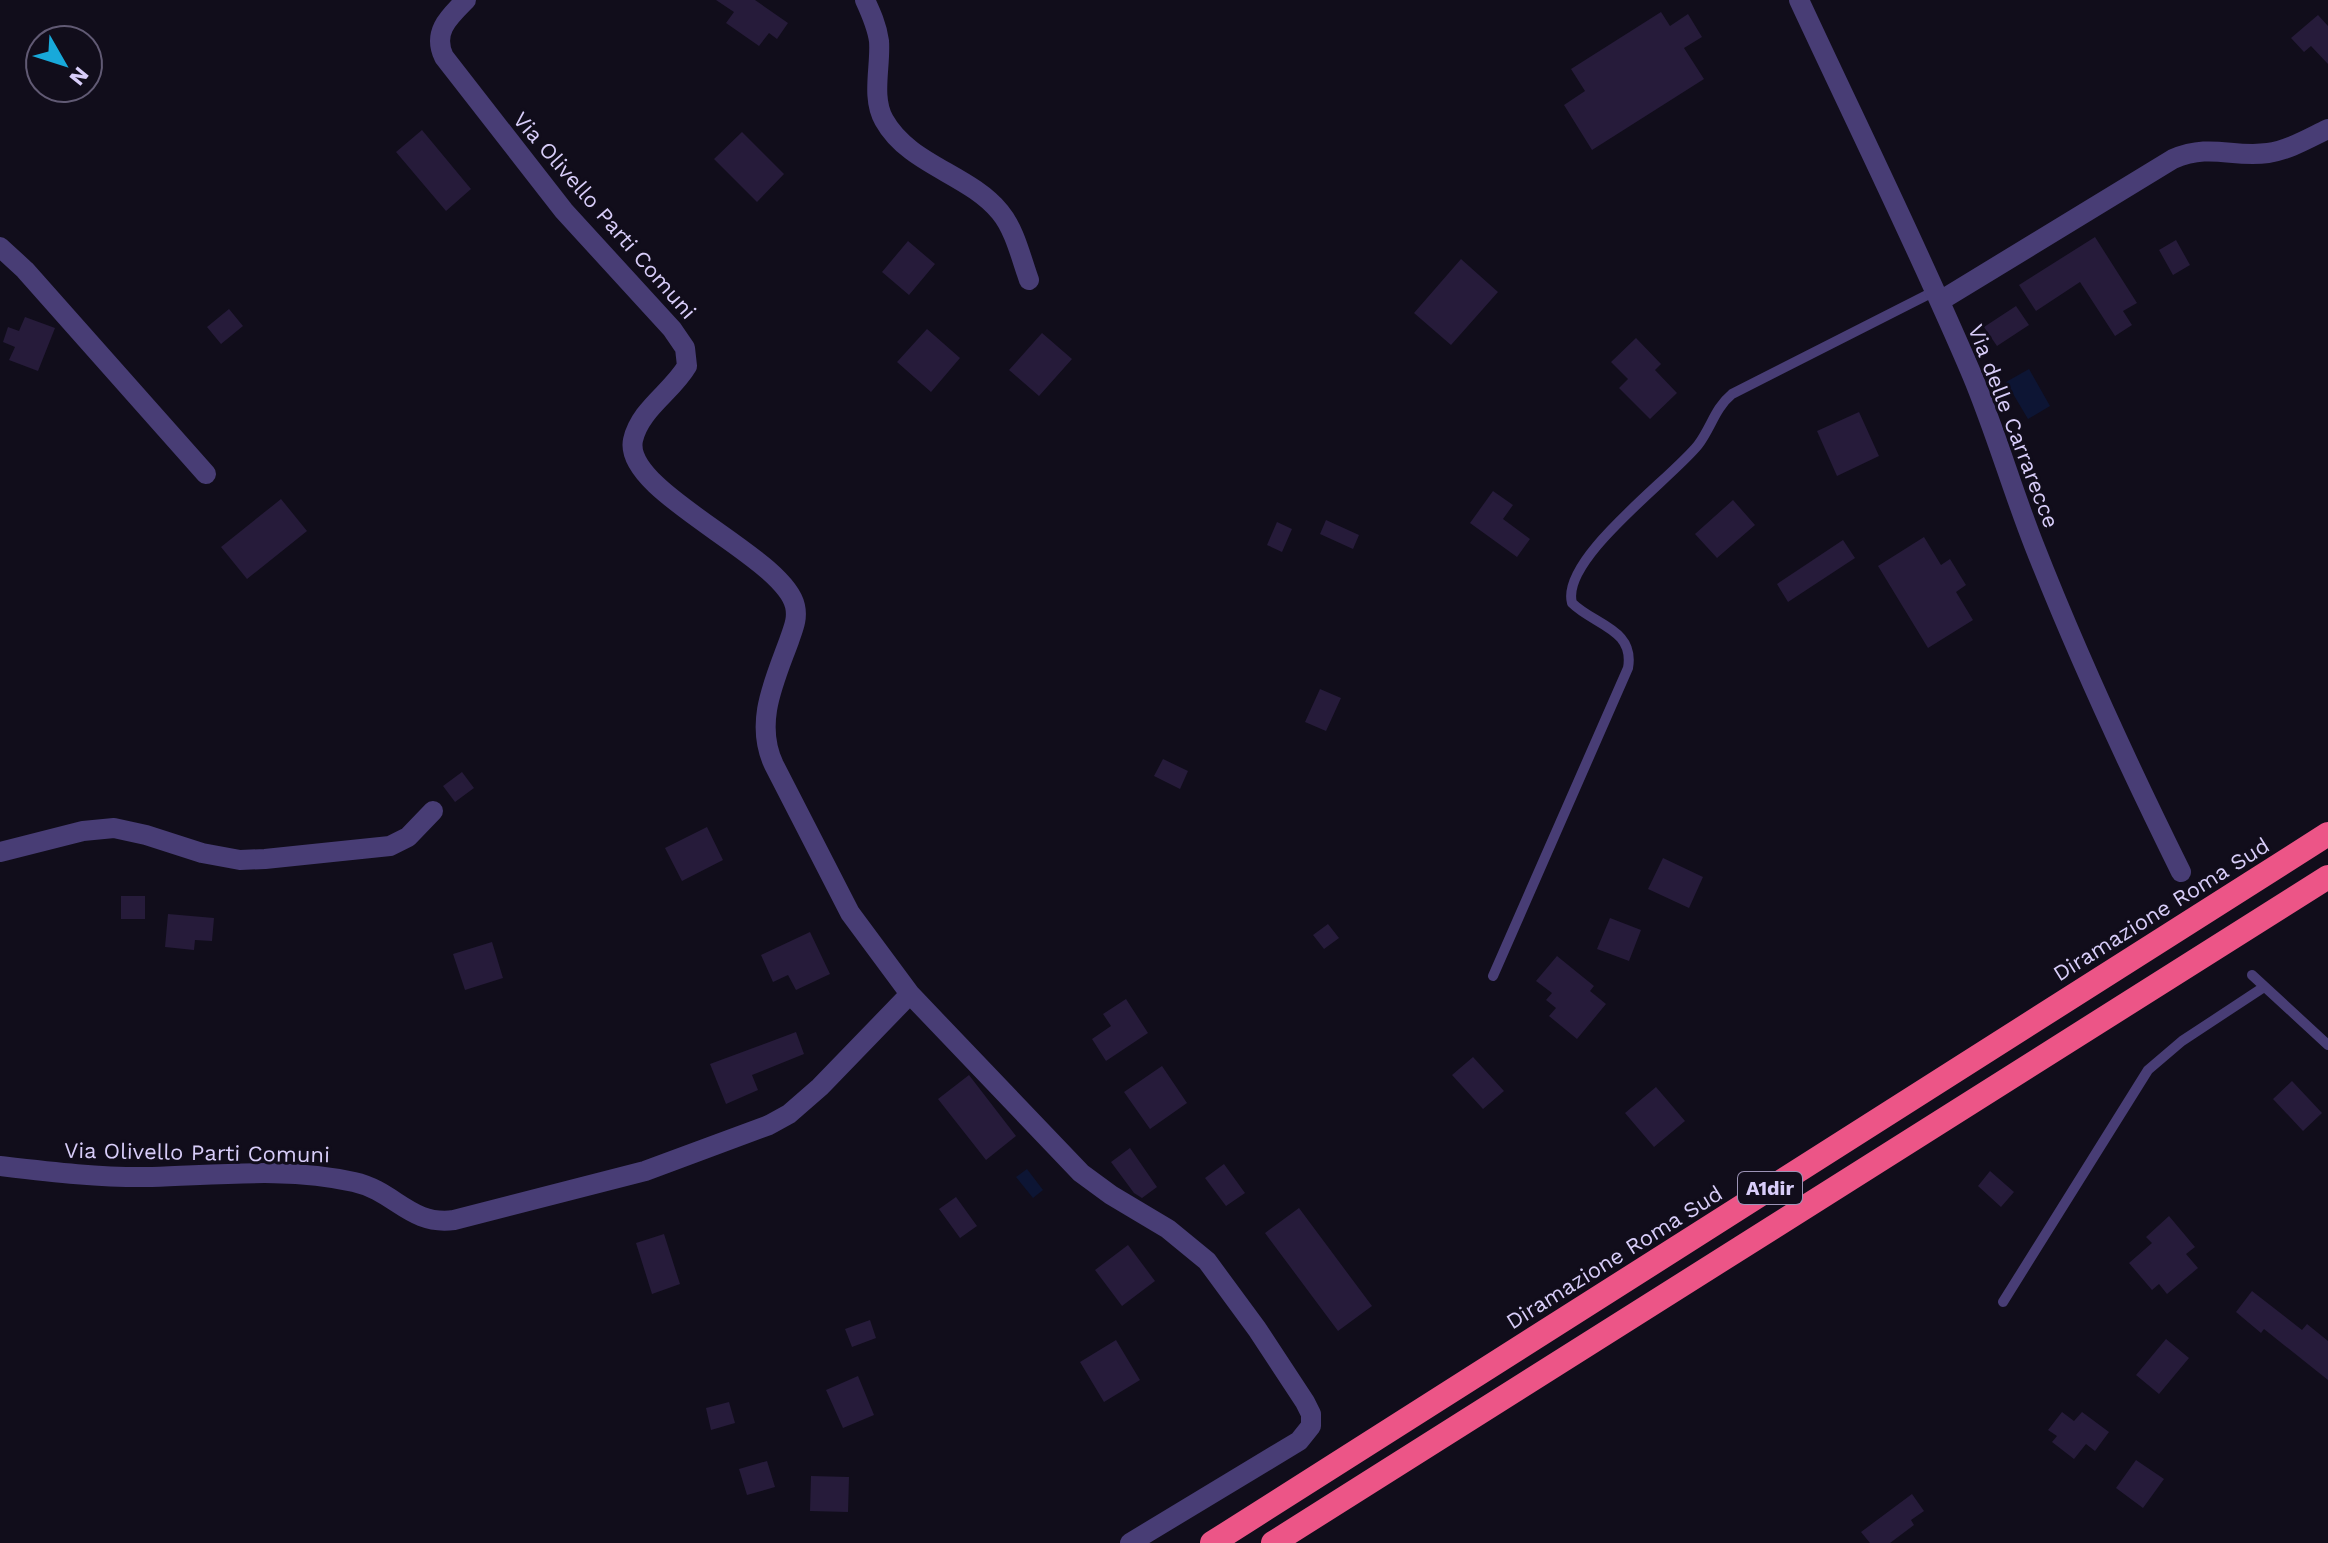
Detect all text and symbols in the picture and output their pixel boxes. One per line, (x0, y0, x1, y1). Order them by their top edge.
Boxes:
north arrow (24, 24, 104, 104)
text: N (64, 62, 94, 90)
street label: Via Olivello Parti Comuni (508, 107, 701, 324)
street label: Via delle Carrarecce (1963, 321, 2064, 531)
street label: Diramazione Roma Sud (2049, 833, 2274, 986)
street label: Via Olivello Parti Comuni (64, 1138, 330, 1167)
road number: A1dir (1738, 1172, 1802, 1204)
street label: Diramazione Roma Sud (1502, 1181, 1727, 1334)

